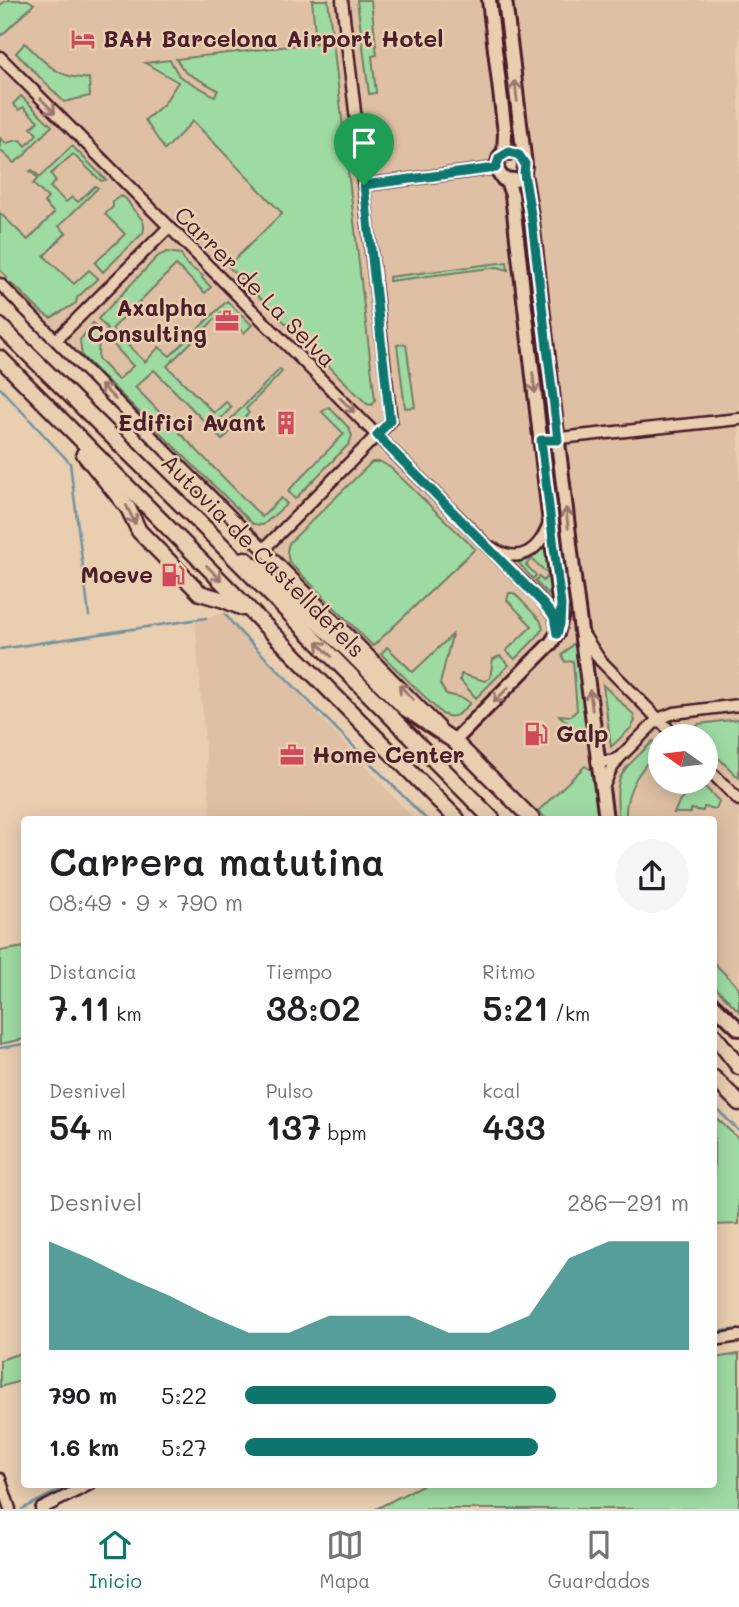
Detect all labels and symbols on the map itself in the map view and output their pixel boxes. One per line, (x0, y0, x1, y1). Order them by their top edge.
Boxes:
place label: BAH Barcelona Airport Hotel (103, 23, 444, 53)
hotel icon: BAH Barcelona Airport Hotel (69, 25, 97, 53)
one-way arrow (510, 80, 523, 103)
one-way arrow (39, 97, 56, 114)
pin (334, 113, 394, 185)
street label: Carrer de La Selva (169, 199, 343, 373)
place label: Axalpha Consulting (87, 292, 207, 348)
office icon: Axalpha Consulting (213, 307, 241, 335)
one-way arrow (527, 371, 540, 393)
one-way arrow (99, 384, 116, 401)
one-way arrow (338, 397, 355, 414)
place label: Edifici Avant (118, 407, 266, 437)
building icon: Edifici Avant (272, 409, 300, 437)
street label: Autovia de Castelldefels (155, 447, 372, 664)
one-way arrow (124, 505, 138, 525)
one-way arrow (560, 507, 573, 530)
place label: Moeve (81, 559, 153, 589)
fuel station icon: Moeve (159, 561, 187, 589)
one-way arrow (205, 564, 222, 581)
one-way arrow (315, 640, 332, 657)
one-way arrow (398, 684, 415, 701)
one-way arrow (493, 686, 510, 703)
one-way arrow (584, 689, 597, 711)
place label: Galp (556, 718, 609, 748)
fuel station icon: Galp (522, 720, 550, 748)
north arrow (648, 724, 718, 794)
place label: Home Center (312, 739, 465, 769)
office icon: Home Center (278, 741, 306, 769)

